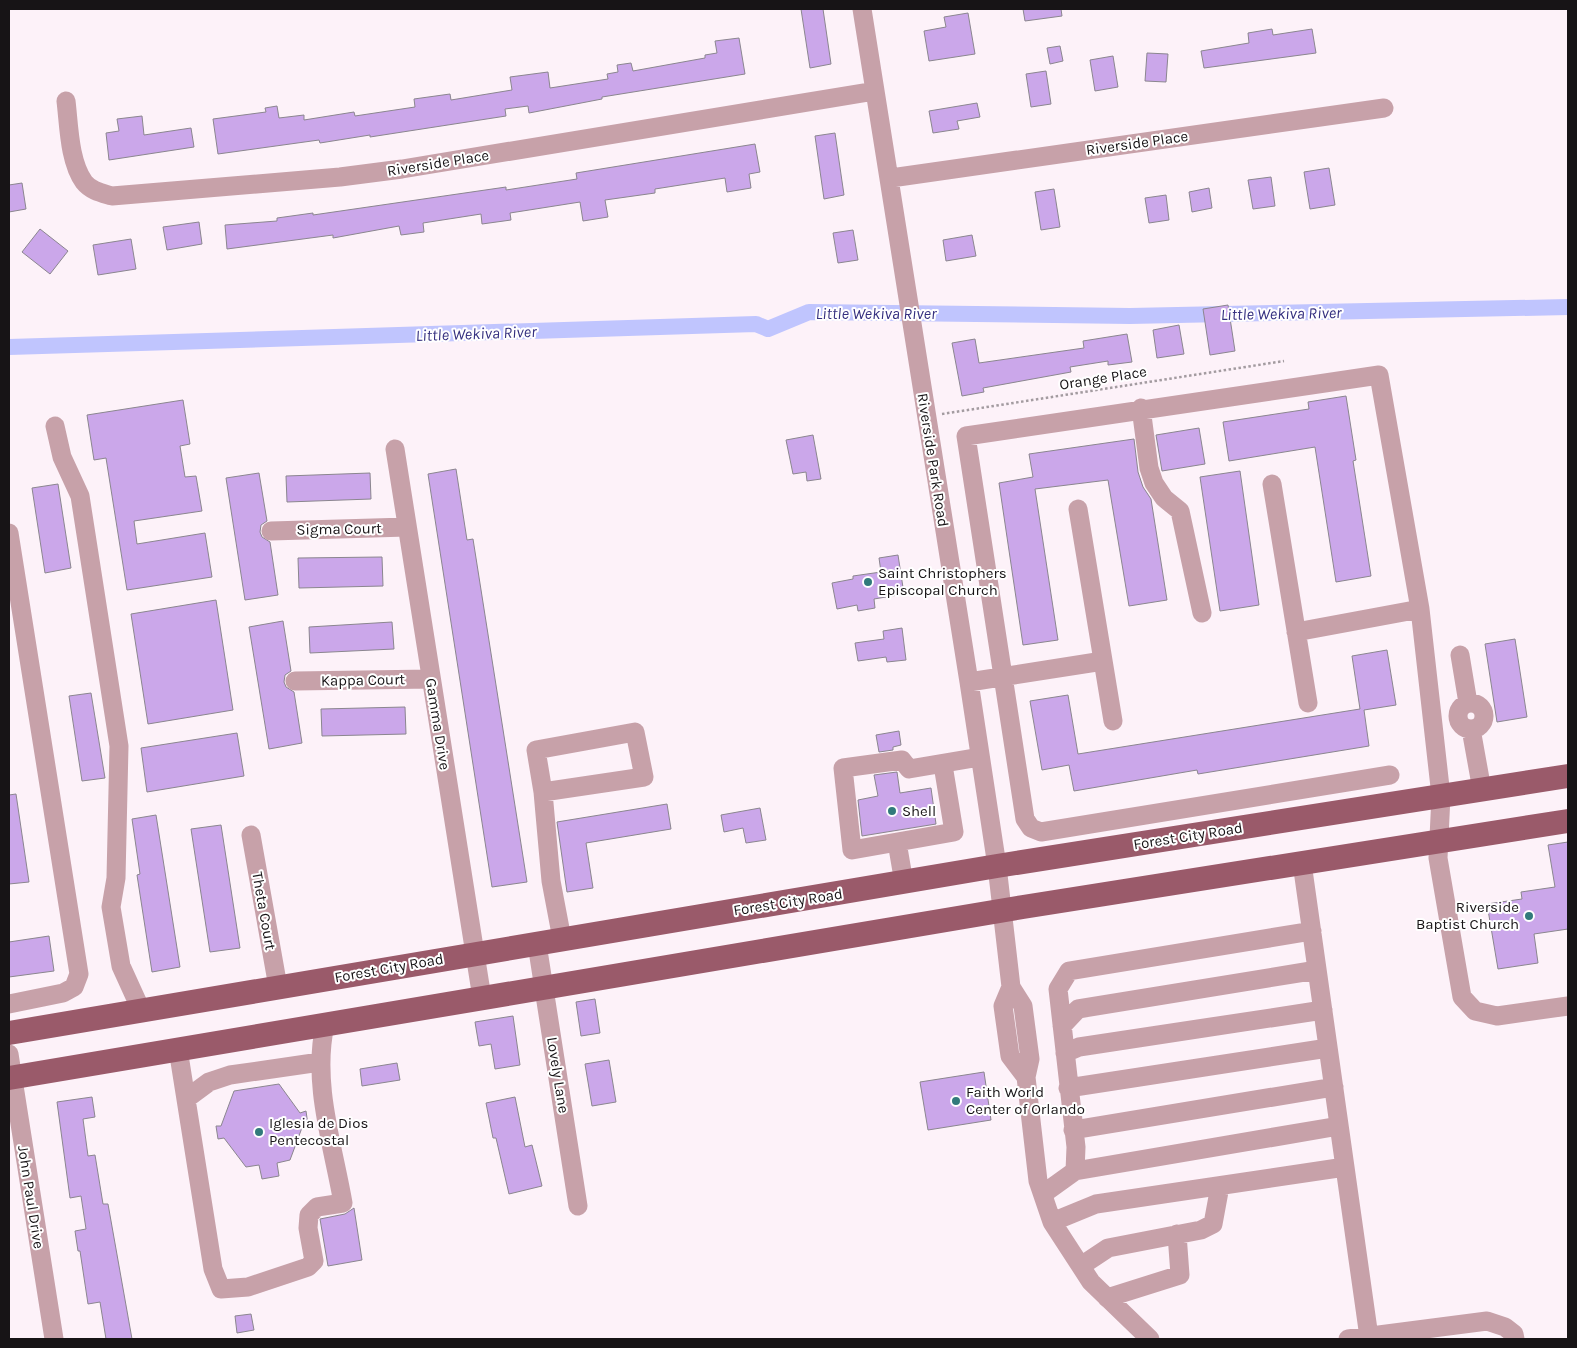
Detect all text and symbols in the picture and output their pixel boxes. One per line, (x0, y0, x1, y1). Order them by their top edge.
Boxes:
street label: Riverside Place (1085, 127, 1189, 159)
street label: Riverside Place (386, 146, 490, 180)
water label: Little Wekiva River (1220, 303, 1342, 324)
water label: Little Wekiva River (816, 304, 937, 323)
water label: Little Wekiva River (415, 322, 537, 345)
street label: Orange Place (1058, 362, 1148, 394)
street label: Riverside Park Road (914, 392, 952, 528)
street label: Sigma Court (296, 519, 382, 539)
place label: Saint Christophers Episcopal Church (878, 564, 1007, 599)
marker: Saint Christophers Episcopal Church (862, 576, 874, 588)
street label: Kappa Court (321, 670, 406, 690)
street label: Gamma Drive (422, 677, 454, 771)
place label: Shell (902, 802, 936, 820)
marker: Shell (886, 805, 898, 817)
street label: Forest City Road (1132, 818, 1244, 854)
street label: Theta Court (248, 870, 280, 952)
street label: Forest City Road (732, 884, 844, 920)
place label: Riverside Baptist Church (1416, 898, 1519, 933)
marker: Riverside Baptist Church (1523, 910, 1535, 922)
street label: Forest City Road (333, 950, 445, 986)
street label: Lovely Lane (543, 1035, 573, 1115)
place label: Faith World Center of Orlando (966, 1083, 1085, 1118)
marker: Faith World Center of Orlando (950, 1095, 962, 1107)
place label: Iglesia de Dios Pentecostal (269, 1114, 368, 1149)
marker: Iglesia de Dios Pentecostal (253, 1126, 265, 1138)
street label: John Paul Drive (14, 1144, 48, 1250)

